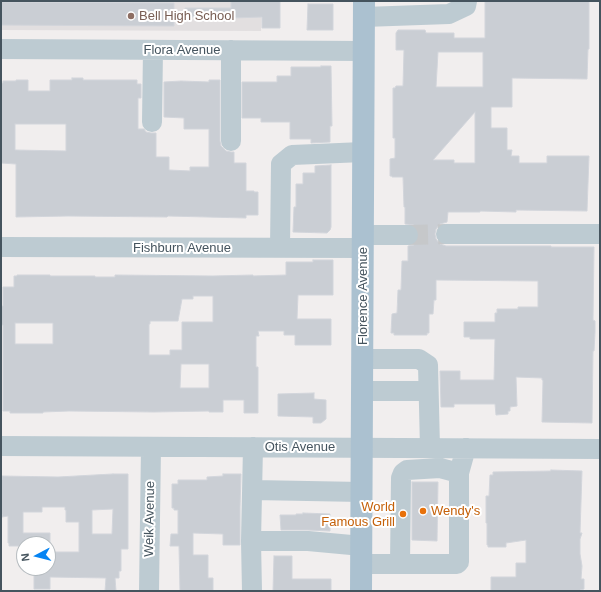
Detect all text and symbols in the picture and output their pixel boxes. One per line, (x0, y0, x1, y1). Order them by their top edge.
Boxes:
place label: Bell High School (139, 8, 234, 24)
marker: Bell High School (126, 11, 136, 21)
street label: Flora Avenue (143, 42, 221, 58)
street label: Fishburn Avenue (133, 240, 231, 256)
street label: Florence Avenue (355, 247, 371, 345)
street label: Otis Avenue (265, 439, 335, 455)
street label: Weik Avenue (142, 481, 158, 557)
place label: World Famous Grill (321, 499, 395, 530)
place label: Wendy's (431, 503, 480, 519)
marker: Wendy's (418, 506, 428, 516)
marker: World Famous Grill (398, 509, 408, 519)
north arrow (16, 536, 56, 576)
text: N (19, 553, 32, 562)

